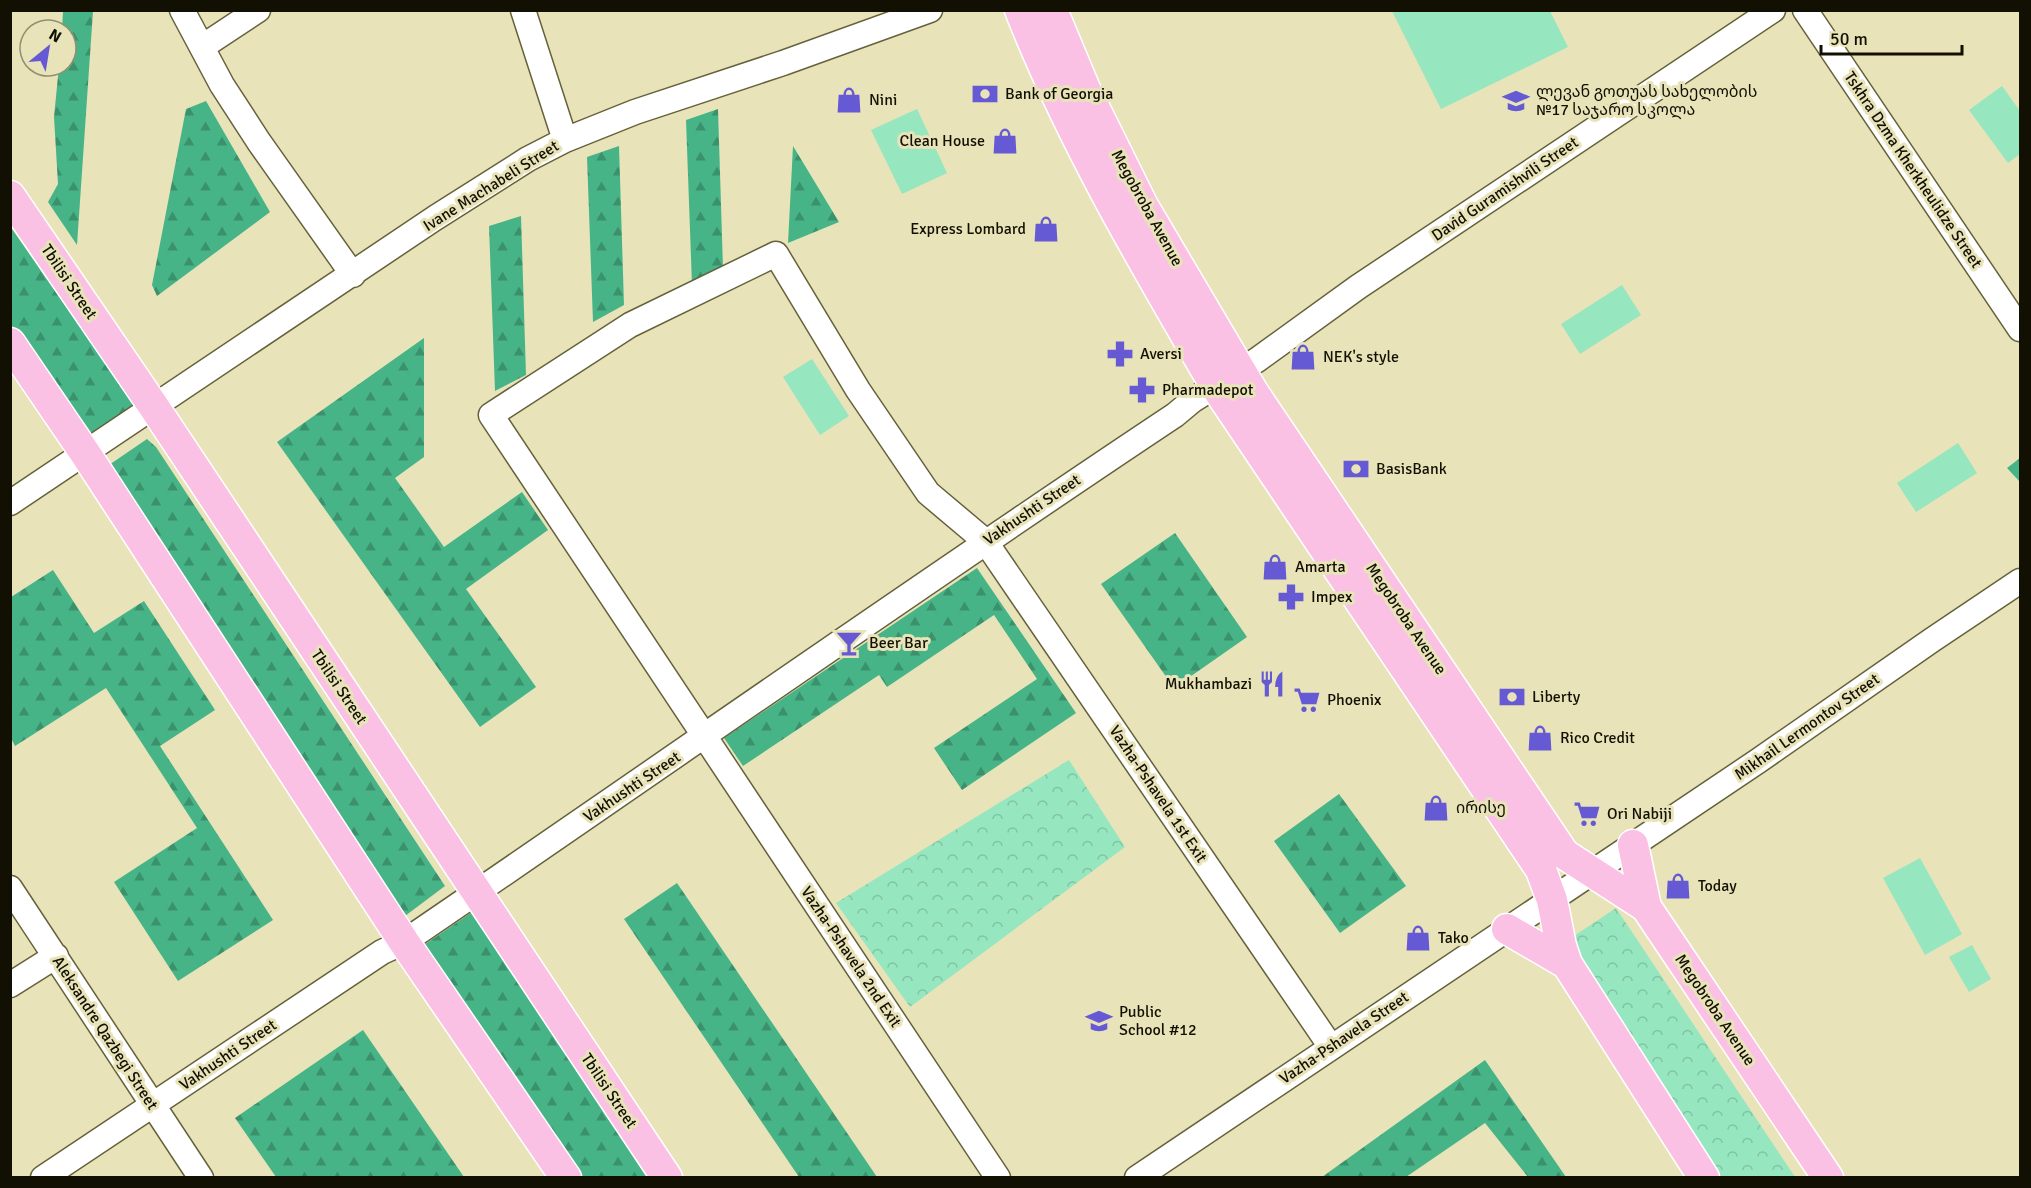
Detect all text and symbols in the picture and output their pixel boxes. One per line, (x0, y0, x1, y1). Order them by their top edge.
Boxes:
north arrow (18, 18, 78, 78)
scale bar (1821, 18, 1962, 56)
text: N (45, 24, 65, 47)
text: 50 m (1830, 28, 1868, 50)
street label: Tskhra Dzma Kherkheulidze Street (1840, 68, 1987, 272)
bank icon: Bank of Georgia (970, 79, 1000, 109)
place label: ლევან გოთუას სახელობის №17 საჯარო სკოლა (1536, 82, 1757, 120)
place label: Bank of Georgia (1005, 84, 1113, 104)
shop icon: Nini (834, 85, 864, 115)
school or university icon: ლევან გოთუას სახელობის №17 საჯარო სკოლა (1501, 86, 1531, 116)
place label: Nini (869, 90, 897, 110)
shop icon: Clean House (990, 126, 1020, 156)
place label: Clean House (900, 131, 985, 151)
street label: David Guramishvili Street (1428, 132, 1582, 246)
street label: Ivane Machabeli Street (419, 136, 563, 236)
street label: Megobroba Avenue (1107, 146, 1187, 270)
shop icon: Express Lombard (1031, 214, 1061, 244)
place label: Express Lombard (910, 219, 1026, 239)
street label: Tbilisi Street (37, 241, 102, 324)
pharmacy icon: Aversi (1105, 339, 1135, 369)
shop icon: NEK's style (1288, 342, 1318, 372)
place label: Aversi (1140, 344, 1182, 364)
place label: NEK's style (1323, 347, 1399, 367)
pharmacy icon: Pharmadepot (1127, 375, 1157, 405)
place label: Pharmadepot (1162, 380, 1254, 400)
bank icon: BasisBank (1341, 454, 1371, 484)
place label: BasisBank (1376, 459, 1447, 479)
street label: Vakhushti Street (980, 470, 1085, 550)
shop icon: Amarta (1260, 552, 1290, 582)
place label: Amarta (1295, 557, 1346, 577)
street label: Megobroba Avenue (1361, 559, 1451, 679)
pharmacy icon: Impex (1276, 582, 1306, 612)
place label: Impex (1311, 587, 1353, 607)
bar icon: Beer Bar (834, 628, 864, 658)
place label: Beer Bar (869, 633, 928, 653)
street label: Tbilisi Street (307, 646, 372, 729)
restaurant icon: Mukhambazi (1257, 669, 1287, 699)
street label: Mikhail Lermontov Street (1731, 669, 1884, 785)
place label: Mukhambazi (1165, 674, 1252, 694)
bank icon: Liberty (1497, 682, 1527, 712)
supermarket icon: Phoenix (1292, 685, 1322, 715)
place label: Liberty (1532, 687, 1581, 707)
place label: Phoenix (1327, 690, 1382, 710)
street label: Vazha-Pshavela 1st Exit (1105, 722, 1212, 867)
shop icon: Rico Credit (1525, 723, 1555, 753)
place label: Rico Credit (1560, 728, 1635, 748)
street label: Vakhushti Street (580, 747, 685, 827)
shop icon: ირისე (1421, 793, 1451, 823)
place label: ირისე (1456, 798, 1506, 818)
supermarket icon: Ori Nabiji (1572, 799, 1602, 829)
place label: Ori Nabiji (1607, 804, 1672, 824)
shop icon: Today (1663, 871, 1693, 901)
place label: Today (1698, 876, 1737, 896)
street label: Vazha-Pshavela 2nd Exit (796, 883, 906, 1032)
shop icon: Tako (1403, 923, 1433, 953)
place label: Tako (1438, 928, 1469, 948)
street label: Megobroba Avenue (1670, 950, 1760, 1070)
street label: Aleksandre Qazbegi Street (48, 952, 162, 1114)
street label: Vazha-Pshavela Street (1276, 987, 1413, 1089)
place label: Public School #12 (1119, 1002, 1197, 1040)
school or university icon: Public School #12 (1084, 1006, 1114, 1036)
street label: Vakhushti Street (176, 1015, 281, 1095)
street label: Tbilisi Street (577, 1050, 642, 1133)

